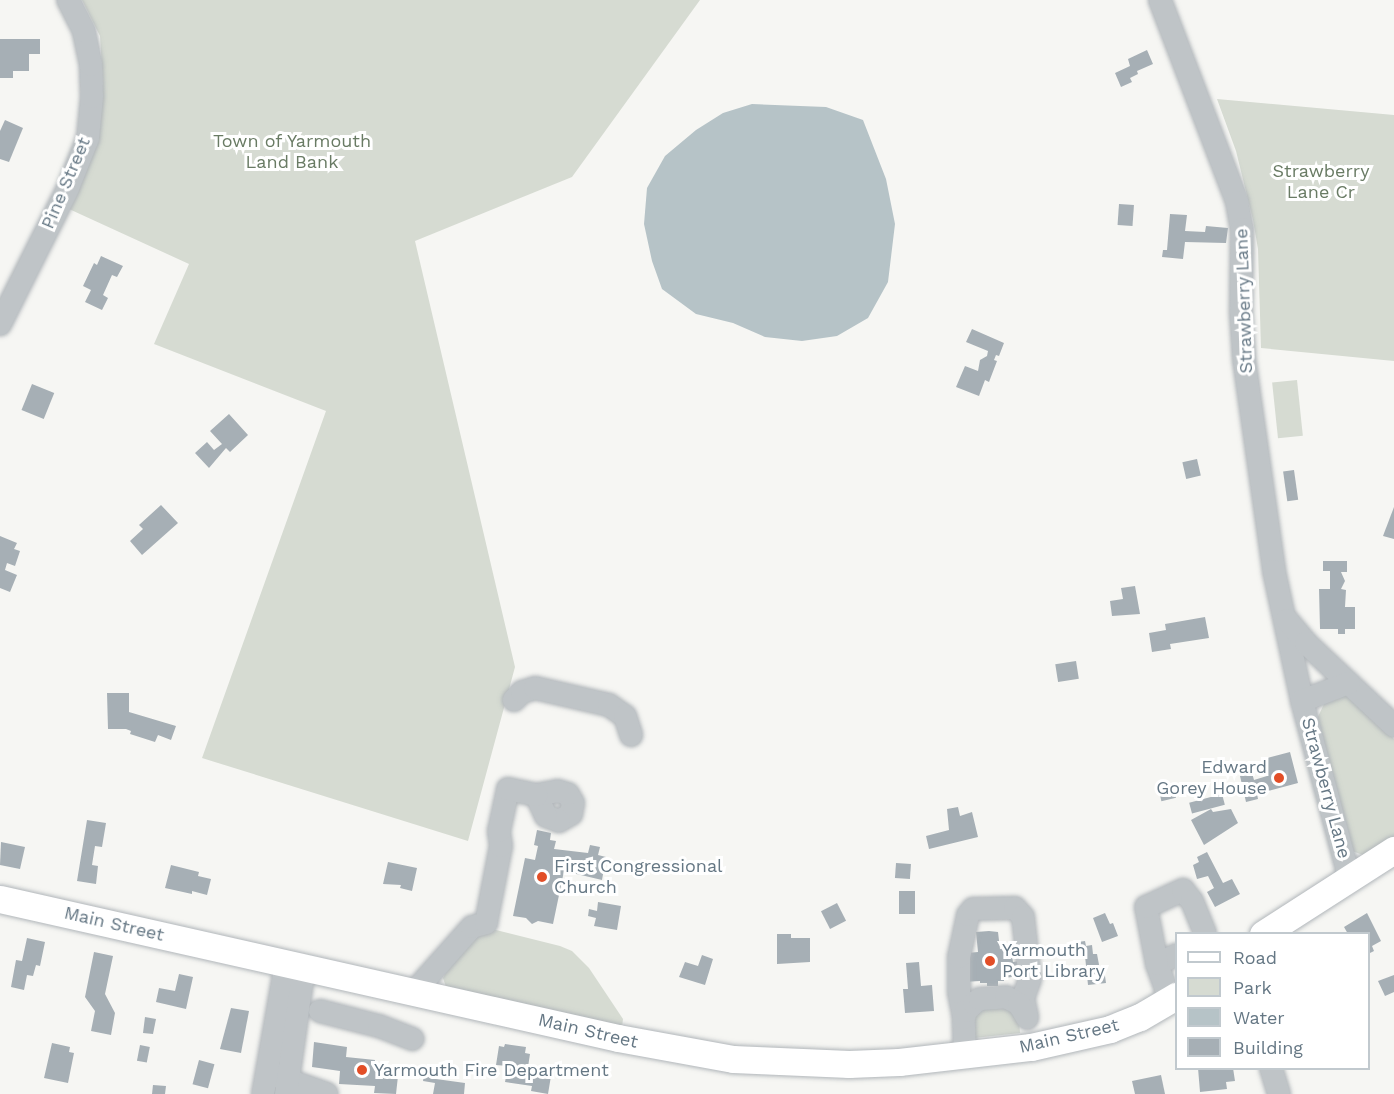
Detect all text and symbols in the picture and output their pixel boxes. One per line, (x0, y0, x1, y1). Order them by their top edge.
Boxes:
park label: Town of Yarmouth Land Bank (212, 131, 372, 174)
street label: Pine Street (37, 134, 95, 232)
park label: Strawberry Lane Cr (1273, 161, 1369, 204)
street label: Strawberry Lane (1231, 228, 1257, 374)
street label: Strawberry Lane (1297, 715, 1355, 861)
place label: Edward Gorey House (1156, 757, 1267, 800)
marker: Edward Gorey House (1272, 771, 1286, 785)
place label: First Congressional Church (554, 856, 723, 898)
marker: First Congressional Church (535, 870, 549, 884)
street label: Main Street (62, 902, 166, 946)
legend (1175, 932, 1370, 1070)
place label: Yarmouth Port Library (1002, 940, 1105, 982)
text: Road (1233, 947, 1277, 968)
marker: Yarmouth Port Library (983, 954, 997, 968)
text: Park (1233, 977, 1272, 998)
text: Water (1233, 1007, 1285, 1028)
street label: Main Street (536, 1009, 640, 1053)
street label: Main Street (1017, 1014, 1121, 1058)
text: Building (1233, 1037, 1303, 1058)
place label: Yarmouth Fire Department (374, 1059, 609, 1081)
marker: Yarmouth Fire Department (355, 1063, 369, 1077)

